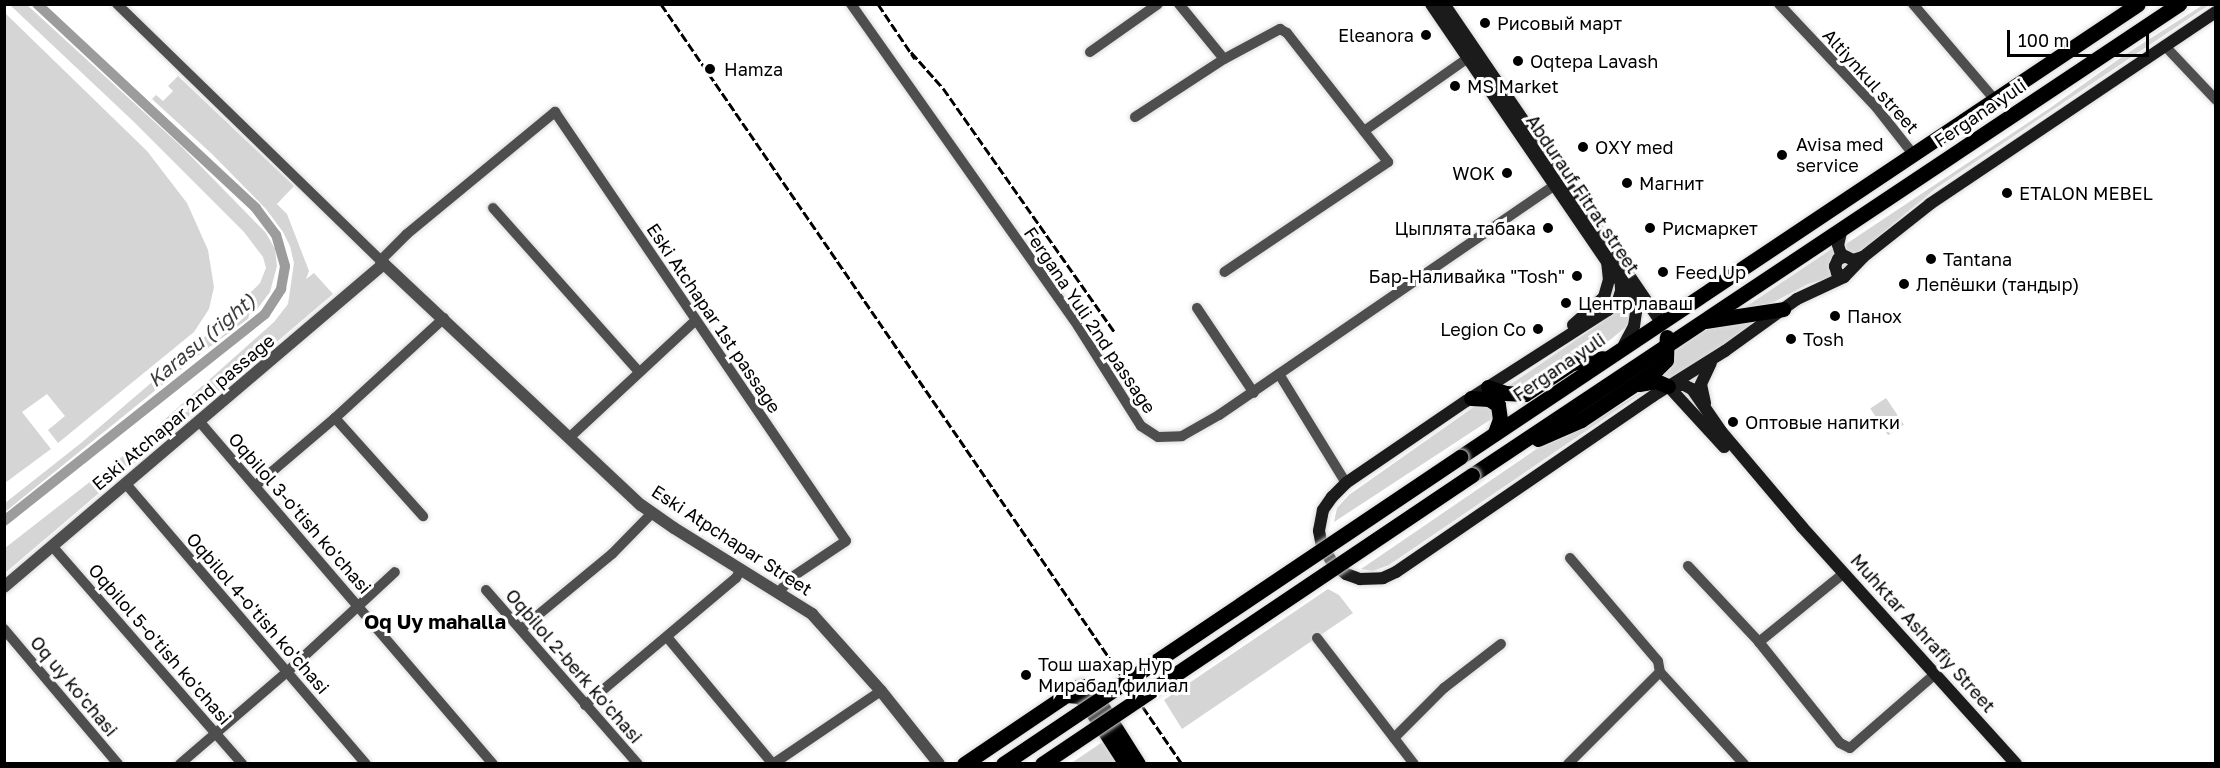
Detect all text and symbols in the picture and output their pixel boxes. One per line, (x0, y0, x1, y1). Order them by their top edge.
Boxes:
place label: Рисовый март (1497, 12, 1622, 34)
marker: Рисовый март (1478, 16, 1492, 30)
scale bar (2010, 18, 2152, 56)
place label: Eleanora (1338, 24, 1414, 46)
street label: Altiynkul street (1818, 24, 1924, 138)
marker: Eleanora (1419, 28, 1433, 42)
text: 100 m (2018, 29, 2069, 51)
place label: Oqtepa Lavash (1530, 50, 1658, 72)
marker: Oqtepa Lavash (1511, 54, 1525, 68)
place label: Hamza (724, 58, 783, 80)
marker: Hamza (701, 60, 719, 78)
street label: Fergana yuli (1930, 74, 2030, 152)
place label: MS Market (1467, 75, 1559, 97)
marker: MS Market (1448, 79, 1462, 93)
street label: Abdurauf Fitrat street (1522, 110, 1644, 278)
place label: Avisa med service (1796, 134, 1884, 176)
place label: OXY med (1595, 136, 1673, 158)
marker: OXY med (1576, 140, 1590, 154)
marker: Avisa med service (1773, 146, 1791, 164)
place label: WOK (1452, 162, 1495, 184)
marker: WOK (1500, 166, 1514, 180)
place label: Магнит (1639, 172, 1704, 194)
marker: Магнит (1620, 176, 1634, 190)
place label: ETALON MEBEL (2019, 182, 2153, 204)
marker: ETALON MEBEL (2000, 186, 2014, 200)
place label: Цыплята табака (1395, 217, 1536, 239)
place label: Рисмаркет (1662, 217, 1758, 239)
street label: Eski Atchapar 1st passage (642, 219, 786, 417)
marker: Цыплята табака (1541, 221, 1555, 235)
marker: Рисмаркет (1643, 221, 1657, 235)
street label: Fergana Yuli 2nd passage (1019, 223, 1161, 417)
place label: Tantana (1943, 248, 2012, 270)
marker: Tantana (1924, 252, 1938, 266)
place label: Feed Up (1675, 261, 1746, 283)
place label: Бар-Наливайка "Tosh" (1368, 265, 1565, 287)
marker: Feed Up (1656, 265, 1670, 279)
marker: Бар-Наливайка "Tosh" (1570, 269, 1584, 283)
place label: Лепёшки (тандыр) (1916, 273, 2079, 295)
marker: Лепёшки (тандыр) (1897, 277, 1911, 291)
water label: Karasu (right) (143, 288, 259, 392)
place label: Центр лаваш (1578, 292, 1693, 314)
marker: Центр лаваш (1559, 296, 1573, 310)
place label: Панох (1847, 305, 1902, 327)
marker: Панох (1828, 309, 1842, 323)
place label: Legion Co (1440, 318, 1526, 340)
marker: Legion Co (1531, 322, 1545, 336)
street label: Fergana yuli (1509, 328, 1609, 406)
place label: Tosh (1803, 328, 1844, 350)
street label: Eski Atchapar 2nd passage (87, 329, 279, 495)
marker: Tosh (1784, 332, 1798, 346)
place label: Оптовые напитки (1745, 411, 1900, 433)
marker: Оптовые напитки (1726, 415, 1740, 429)
street label: Oqbilol 3-o'tish ko'chasi (224, 428, 376, 598)
street label: Eski Atpchapar Street (648, 480, 816, 600)
street label: Oqbilol 4-o'tish ko'chasi (182, 528, 334, 698)
street label: Muhktar Ashrafiy Street (1846, 549, 2000, 717)
street label: Oqbilol 5-o'tish ko'chasi (84, 559, 236, 729)
street label: Oqbilol 2-berk ko'chasi (501, 585, 647, 747)
district label: Oq Uy mahalla (364, 609, 506, 633)
street label: Oq uy ko'chasi (26, 632, 122, 740)
place label: Тош шахар Нур Мирабад филиал (1038, 654, 1188, 696)
marker: Тош шахар Нур Мирабад филиал (1019, 668, 1033, 682)

